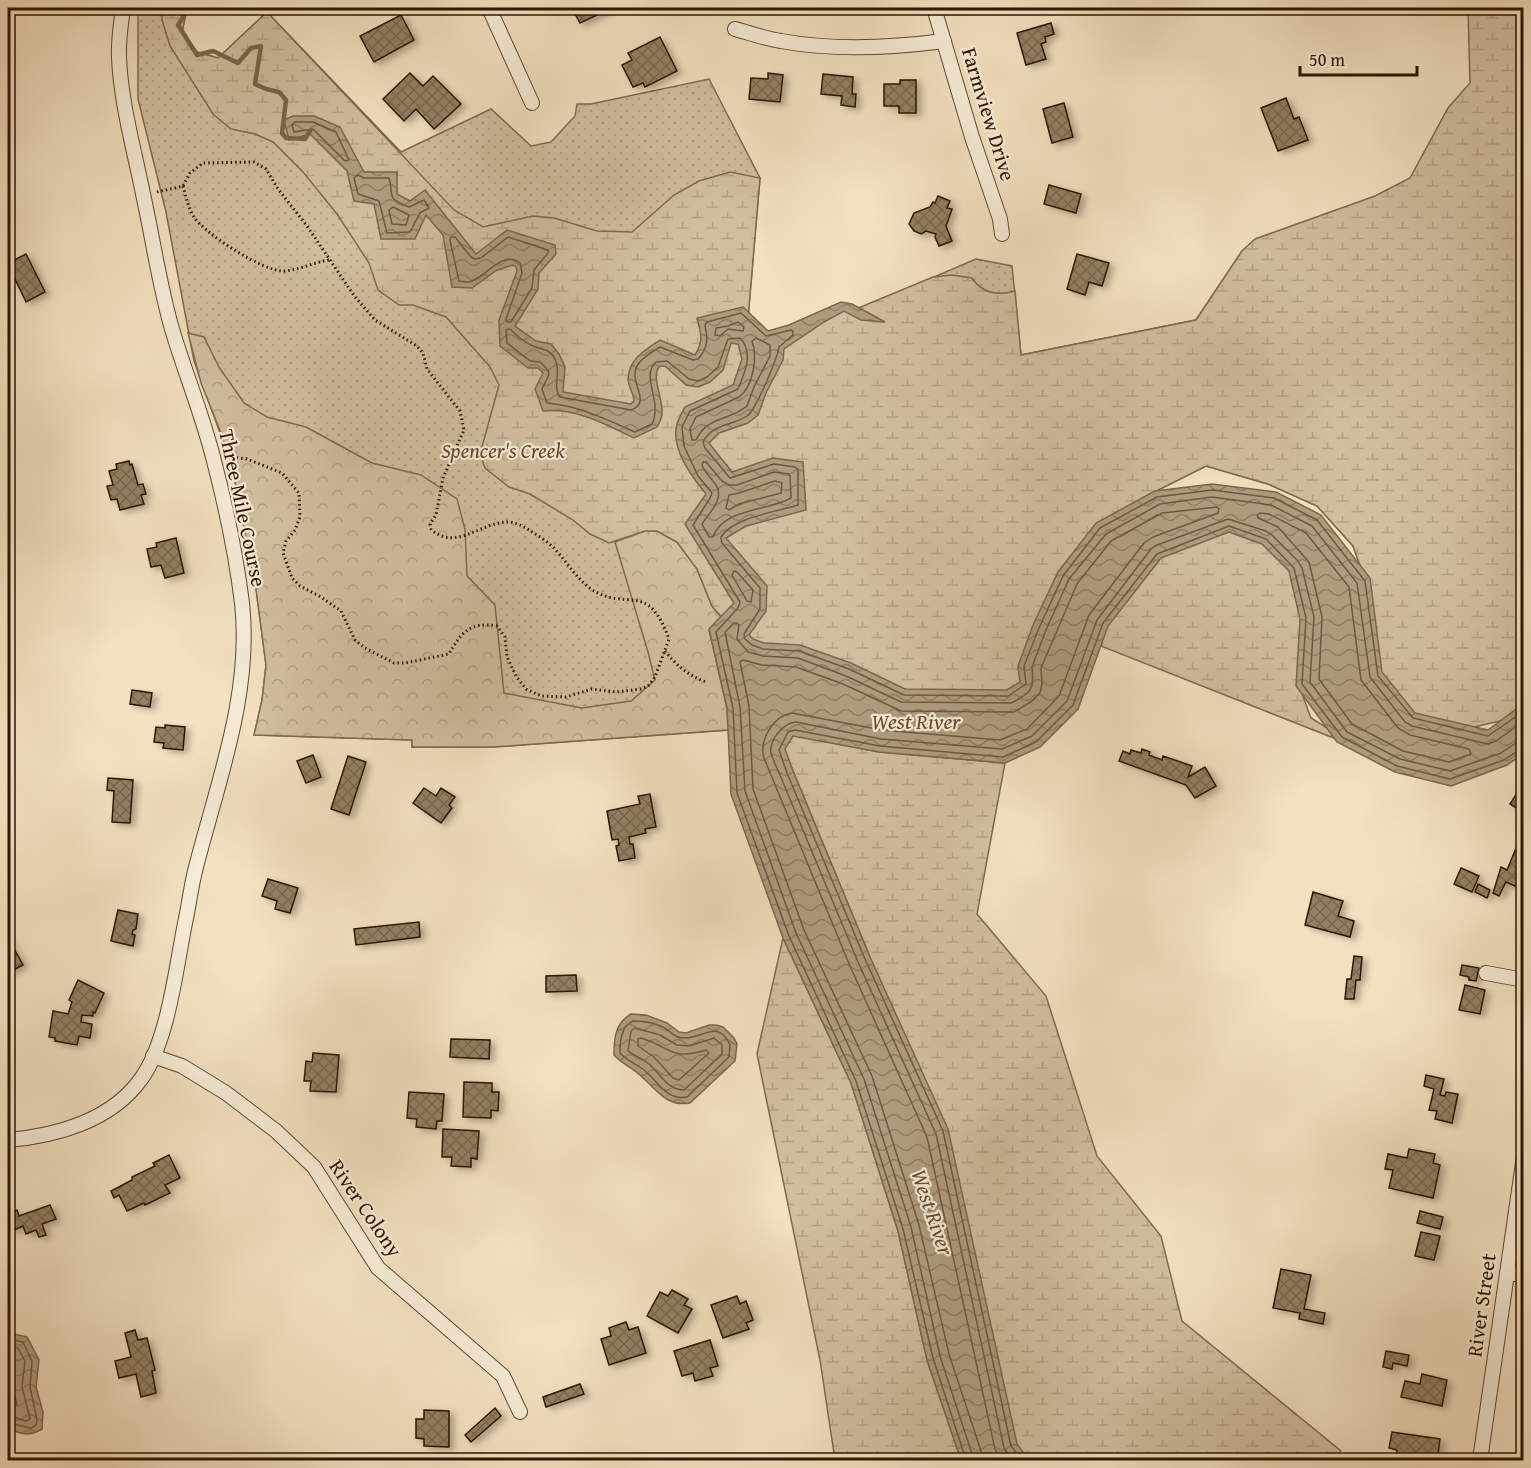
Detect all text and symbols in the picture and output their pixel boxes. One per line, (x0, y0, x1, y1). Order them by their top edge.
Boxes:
scale bar (1300, 39, 1417, 77)
street label: Farmview Drive (954, 43, 1024, 185)
text: 50 m (1309, 46, 1345, 73)
street label: Three Mile Course (211, 426, 275, 590)
park label: Spencer's Creek (441, 435, 565, 466)
water label: West River (872, 705, 961, 737)
street label: River Colony (322, 1153, 410, 1264)
water label: West River (903, 1165, 963, 1260)
street label: River Street (1458, 1251, 1504, 1359)

